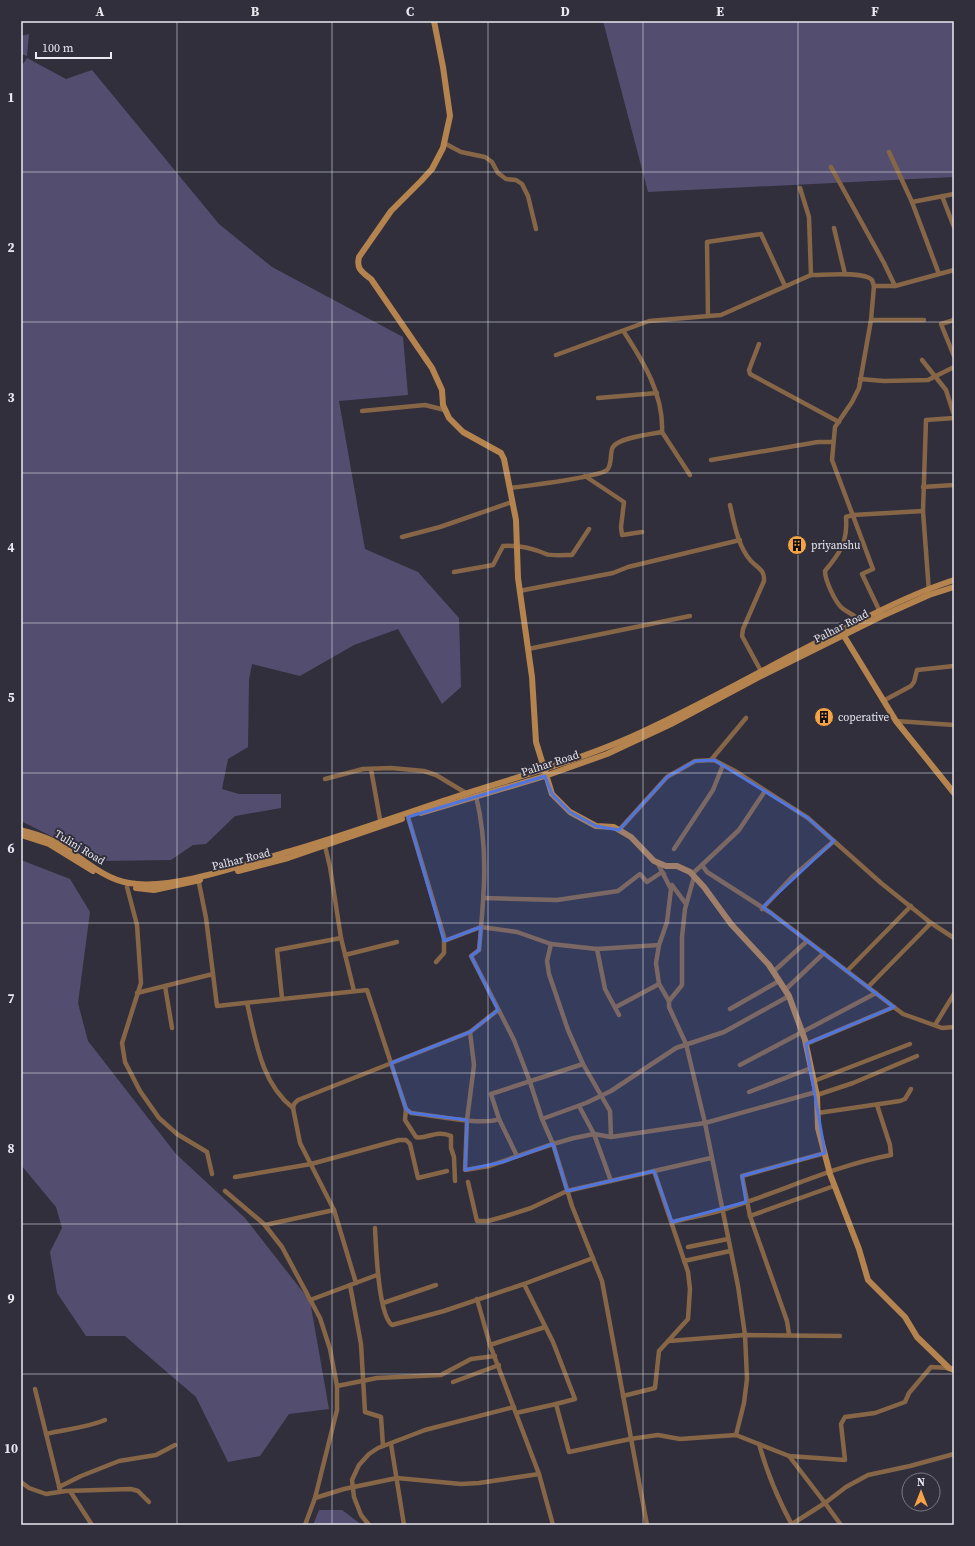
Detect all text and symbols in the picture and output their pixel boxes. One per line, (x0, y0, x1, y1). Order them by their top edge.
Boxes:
text: A (96, 3, 105, 20)
text: B (251, 3, 260, 20)
text: C (406, 3, 414, 20)
text: D (560, 3, 570, 20)
text: E (716, 3, 724, 20)
text: F (871, 3, 879, 20)
scale bar (36, 34, 111, 60)
text: 100 m (42, 40, 74, 56)
text: 1 (7, 89, 15, 106)
text: 2 (7, 239, 15, 256)
text: 3 (7, 389, 15, 406)
building icon: priyanshu (786, 534, 808, 556)
place label: priyanshu (811, 538, 861, 553)
text: 4 (7, 539, 15, 556)
street label: Palhar Road (811, 606, 872, 647)
text: 5 (7, 689, 15, 706)
building icon: coperative (813, 706, 835, 728)
place label: coperative (838, 710, 889, 725)
street label: Palhar Road (519, 747, 582, 780)
street label: Tulinj Road (52, 826, 109, 869)
text: 6 (7, 840, 15, 857)
street label: Palhar Road (210, 845, 273, 874)
text: 7 (7, 990, 15, 1007)
text: 8 (7, 1140, 15, 1157)
text: 9 (7, 1290, 15, 1307)
text: 10 (4, 1440, 18, 1457)
north arrow (901, 1472, 941, 1512)
text: N (917, 1475, 925, 1490)

